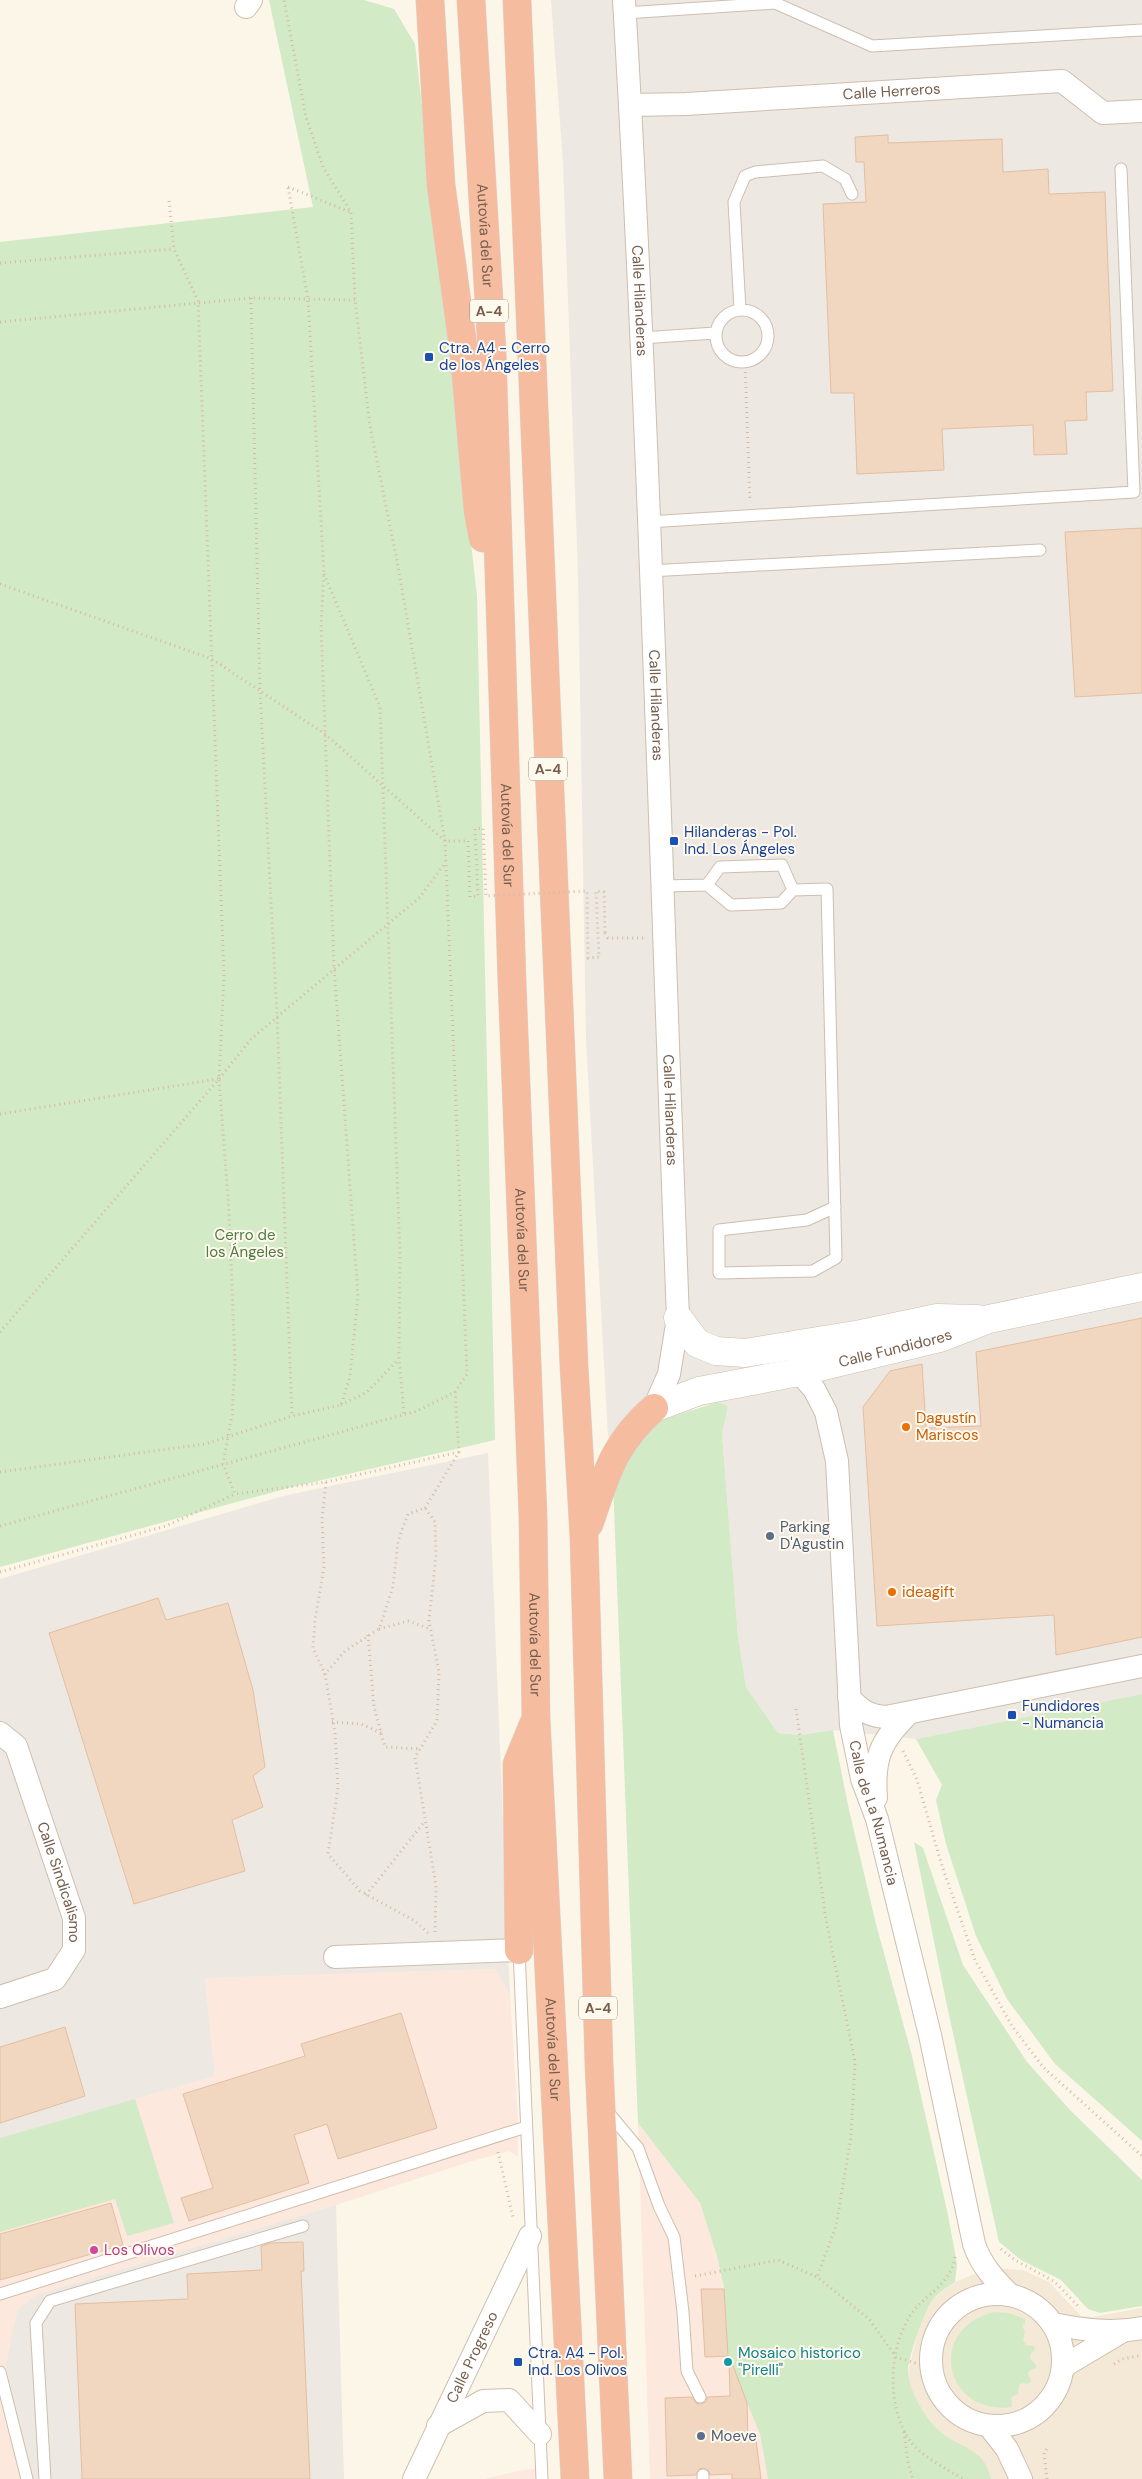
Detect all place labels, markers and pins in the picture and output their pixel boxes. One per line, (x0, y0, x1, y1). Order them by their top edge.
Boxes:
place label: Ctra. A4 - Cerro de los Ángeles (439, 338, 550, 375)
marker: Ctra. A4 - Cerro de los Ángeles (423, 351, 435, 363)
place label: Hilanderas - Pol. Ind. Los Ángeles (684, 822, 797, 859)
marker: Hilanderas - Pol. Ind. Los Ángeles (668, 835, 680, 847)
place label: Dagustín Mariscos (916, 1408, 978, 1445)
marker: Dagustín Mariscos (900, 1421, 912, 1433)
place label: Parking D'Agustin (780, 1517, 844, 1554)
marker: Parking D'Agustin (764, 1530, 776, 1542)
place label: ideagift (902, 1582, 955, 1602)
marker: ideagift (886, 1586, 898, 1598)
place label: Fundidores - Numancia (1022, 1696, 1104, 1733)
marker: Fundidores - Numancia (1006, 1709, 1018, 1721)
place label: Los Olivos (104, 2240, 175, 2260)
marker: Los Olivos (88, 2244, 100, 2256)
place label: Ctra. A4 - Pol. Ind. Los Olivos (528, 2343, 627, 2380)
place label: Mosaico historico "Pirelli" (738, 2343, 861, 2380)
marker: Ctra. A4 - Pol. Ind. Los Olivos (512, 2356, 524, 2368)
marker: Mosaico historico "Pirelli" (722, 2356, 734, 2368)
place label: Moeve (711, 2426, 757, 2446)
marker: Moeve (695, 2430, 707, 2442)

